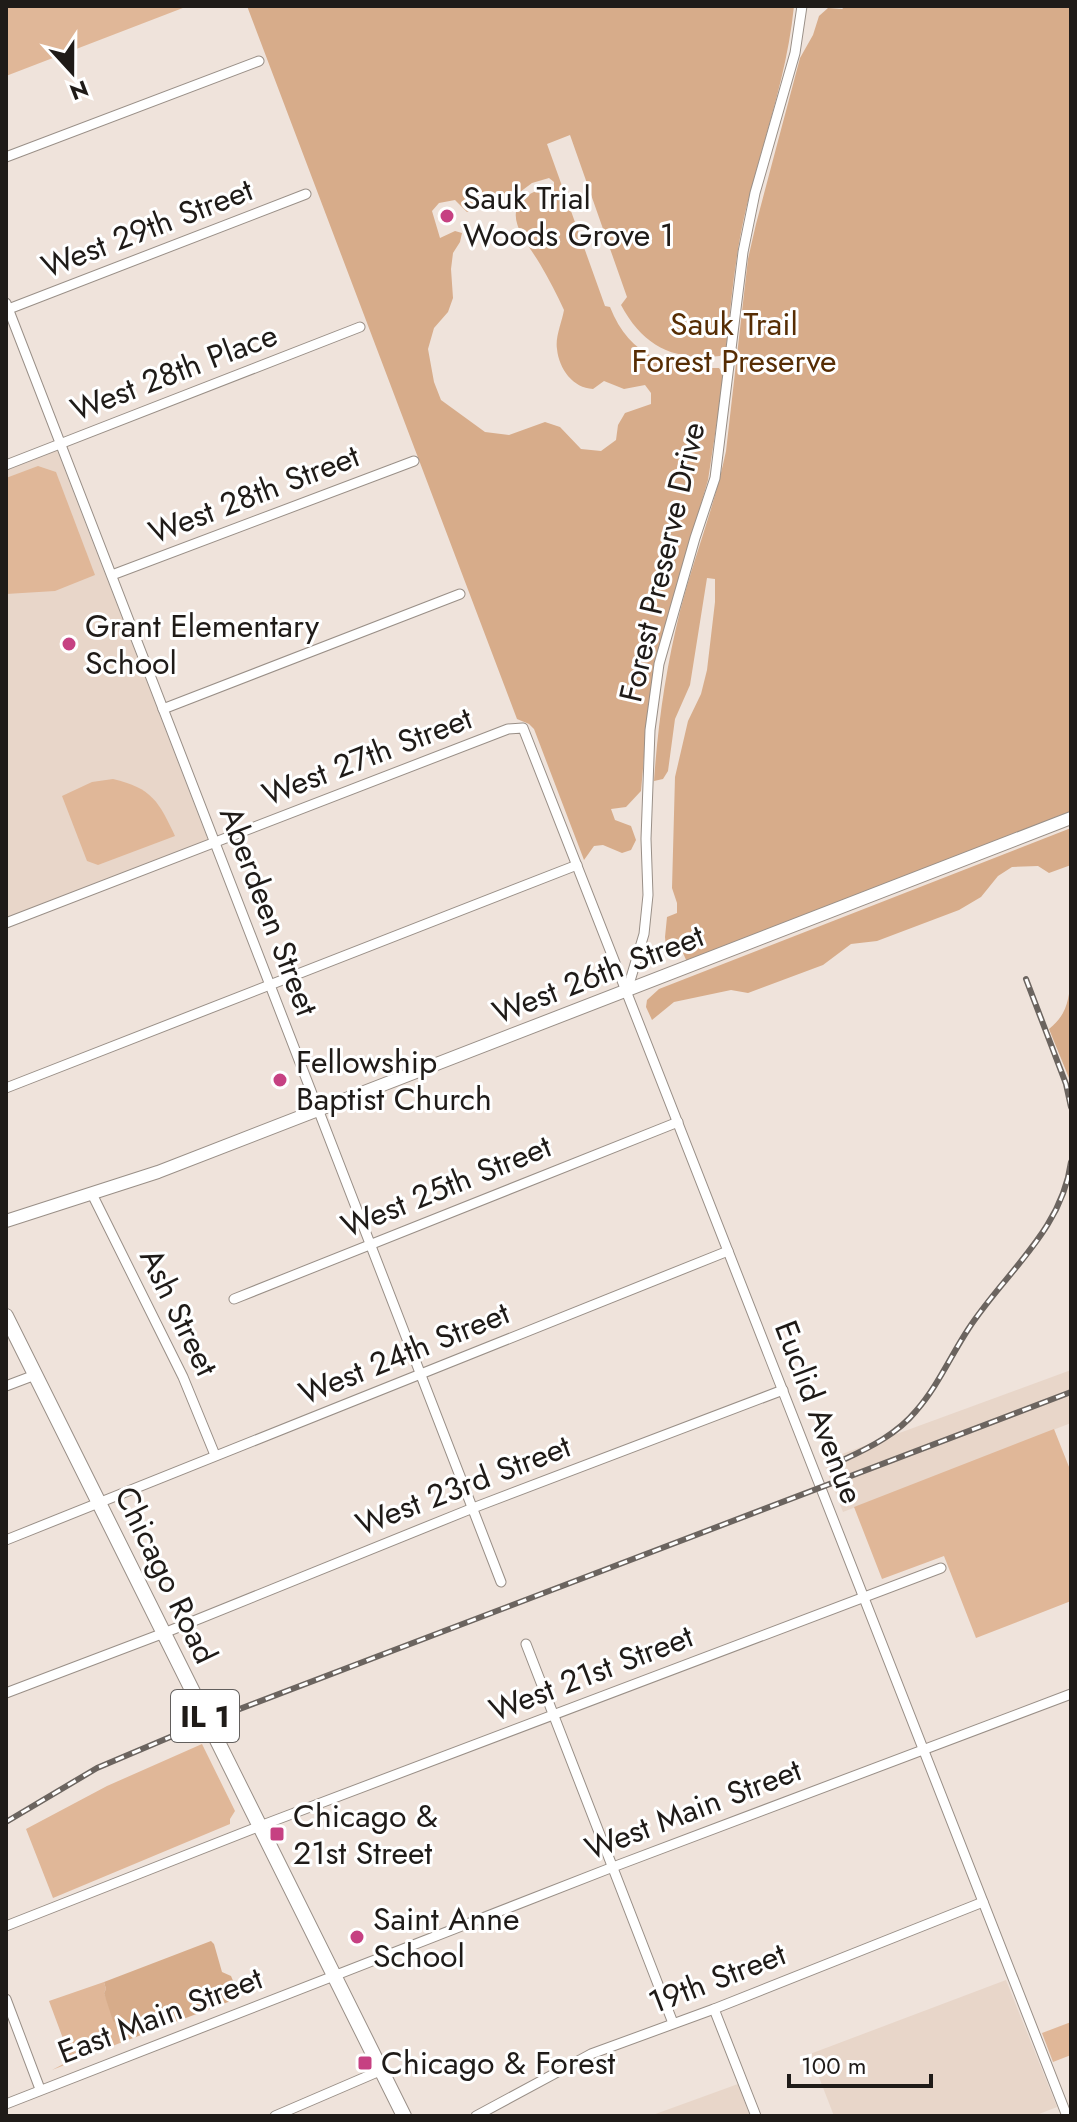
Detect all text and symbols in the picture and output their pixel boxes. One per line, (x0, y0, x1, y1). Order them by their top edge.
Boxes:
north arrow (32, 32, 112, 112)
text: N (65, 73, 93, 109)
street label: West 29th Street (35, 166, 260, 289)
place label: Sauk Trial Woods Grove 1 (463, 175, 674, 258)
marker: Sauk Trial Woods Grove 1 (438, 207, 456, 225)
park label: Sauk Trail Forest Preserve (632, 301, 836, 384)
street label: West 28th Place (64, 312, 284, 432)
street label: Forest Preserve Drive (607, 418, 717, 706)
street label: West 28th Street (142, 433, 366, 555)
place label: Grant Elementary School (85, 603, 320, 686)
marker: Grant Elementary School (60, 635, 78, 653)
street label: West 27th Street (255, 695, 479, 817)
street label: Aberdeen Street (208, 800, 330, 1023)
street label: West 26th Street (486, 912, 711, 1035)
place label: Fellowship Baptist Church (296, 1039, 492, 1122)
marker: Fellowship Baptist Church (271, 1071, 289, 1089)
street label: West 25th Street (334, 1123, 558, 1249)
street label: Ash Street (128, 1240, 230, 1384)
street label: West 24th Street (292, 1290, 516, 1416)
street label: Euclid Avenue (763, 1314, 875, 1510)
street label: West 23rd Street (349, 1423, 577, 1547)
street label: Chicago Road (103, 1479, 229, 1671)
street label: West 21st Street (482, 1613, 700, 1733)
road number: IL 1 (171, 1690, 239, 1742)
street label: West Main Street (578, 1747, 808, 1871)
place label: Chicago & 21st Street (293, 1793, 438, 1876)
marker: Chicago & 21st Street (268, 1825, 286, 1843)
place label: Saint Anne School (373, 1896, 520, 1979)
marker: Saint Anne School (348, 1928, 366, 1946)
street label: 19th Street (642, 1931, 792, 2025)
street label: East Main Street (51, 1955, 269, 2075)
scale bar (789, 2038, 931, 2088)
place label: Chicago & Forest (381, 2040, 616, 2086)
text: 100 m (801, 2048, 867, 2083)
marker: Chicago & Forest (356, 2054, 374, 2072)

